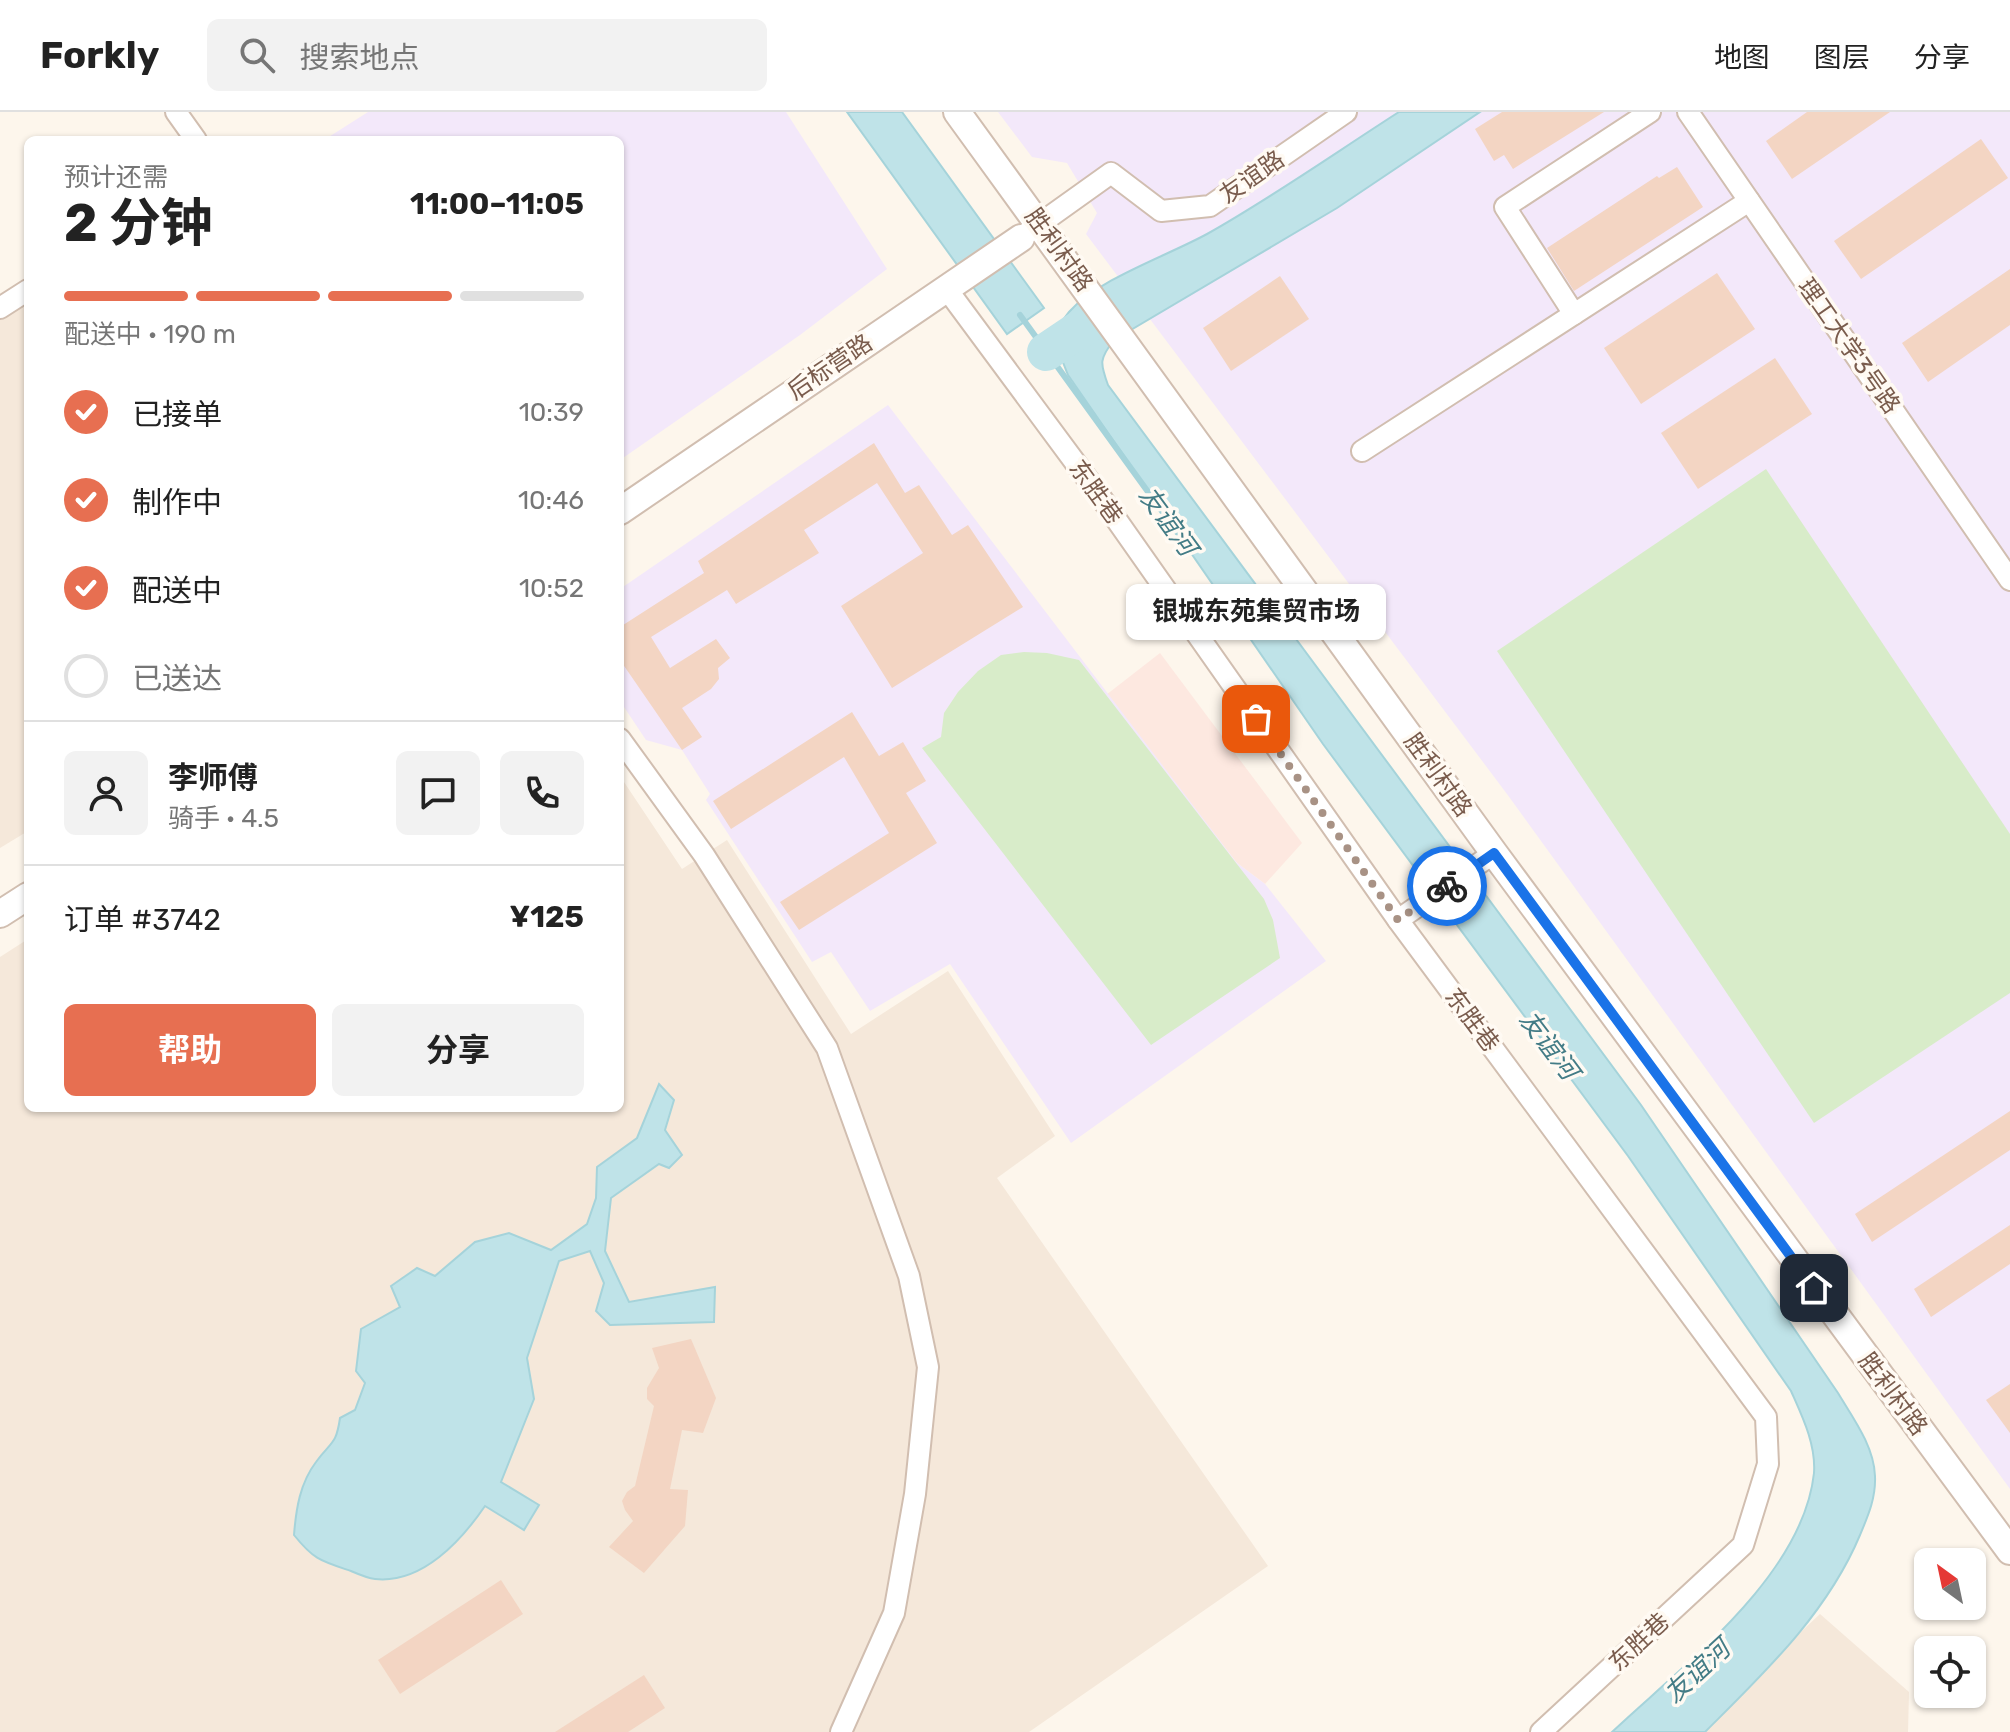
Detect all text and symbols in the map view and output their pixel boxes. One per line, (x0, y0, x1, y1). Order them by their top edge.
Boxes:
search box (207, 19, 767, 91)
text: Forkly (40, 32, 159, 78)
icon: search (235, 33, 279, 77)
text: 搜索地点 (299, 40, 419, 76)
text: 地图 (1714, 41, 1770, 74)
text: 图层 (1814, 41, 1870, 74)
text: 分享 (1914, 41, 1970, 74)
street label: 友谊路 (1214, 145, 1290, 209)
text: 预计还需 (64, 162, 168, 193)
text: 11:00–11:05 (410, 186, 584, 222)
text: 2 分钟 (64, 192, 213, 254)
street label: 胜利村路 (1019, 203, 1099, 297)
street label: 理工大学3号路 (1792, 273, 1906, 419)
text: 配送中 · 190 m (64, 319, 236, 350)
street label: 后标营路 (782, 329, 878, 405)
icon: check (64, 390, 108, 434)
text: 已接单 (132, 397, 222, 433)
text: 10:39 (519, 397, 584, 428)
street label: 东胜巷 (1064, 455, 1128, 529)
icon: check (64, 478, 108, 522)
water label: 友谊河 (1132, 481, 1206, 566)
text: 制作中 (132, 485, 222, 521)
text: 10:46 (518, 485, 584, 516)
icon: check (64, 566, 108, 610)
text: 配送中 (132, 573, 222, 609)
text: 10:52 (519, 573, 584, 604)
callout: 银城东苑集贸市场 (1126, 583, 1386, 639)
text: 银城东苑集贸市场 (1152, 596, 1360, 627)
text: 已送达 (132, 661, 222, 697)
pin (1222, 685, 1290, 753)
icon: bag (1234, 697, 1278, 741)
street label: 胜利村路 (1398, 728, 1478, 822)
button: person (64, 751, 148, 835)
button: chat (396, 751, 480, 835)
button: phone (500, 751, 584, 835)
text: 李师傅 (168, 760, 258, 796)
text: 骑手 · 4.5 (168, 803, 279, 834)
courier (1407, 846, 1487, 926)
icon: bike (1425, 864, 1469, 908)
text: ¥125 (510, 899, 584, 935)
text: 订单 #3742 (64, 902, 221, 938)
street label: 东胜巷 (1439, 983, 1505, 1057)
button: 帮助 (64, 1004, 316, 1096)
button: 分享 (332, 1004, 584, 1096)
water label: 友谊河 (1513, 1005, 1587, 1090)
pin (1780, 1254, 1848, 1322)
icon: home (1792, 1266, 1836, 1310)
street label: 胜利村路 (1853, 1347, 1933, 1441)
north arrow (1914, 1548, 1986, 1620)
map controls (1914, 1548, 1986, 1708)
street label: 东胜巷 (1603, 1607, 1675, 1677)
water label: 友谊河 (1658, 1630, 1740, 1709)
button: locate (1914, 1636, 1986, 1708)

